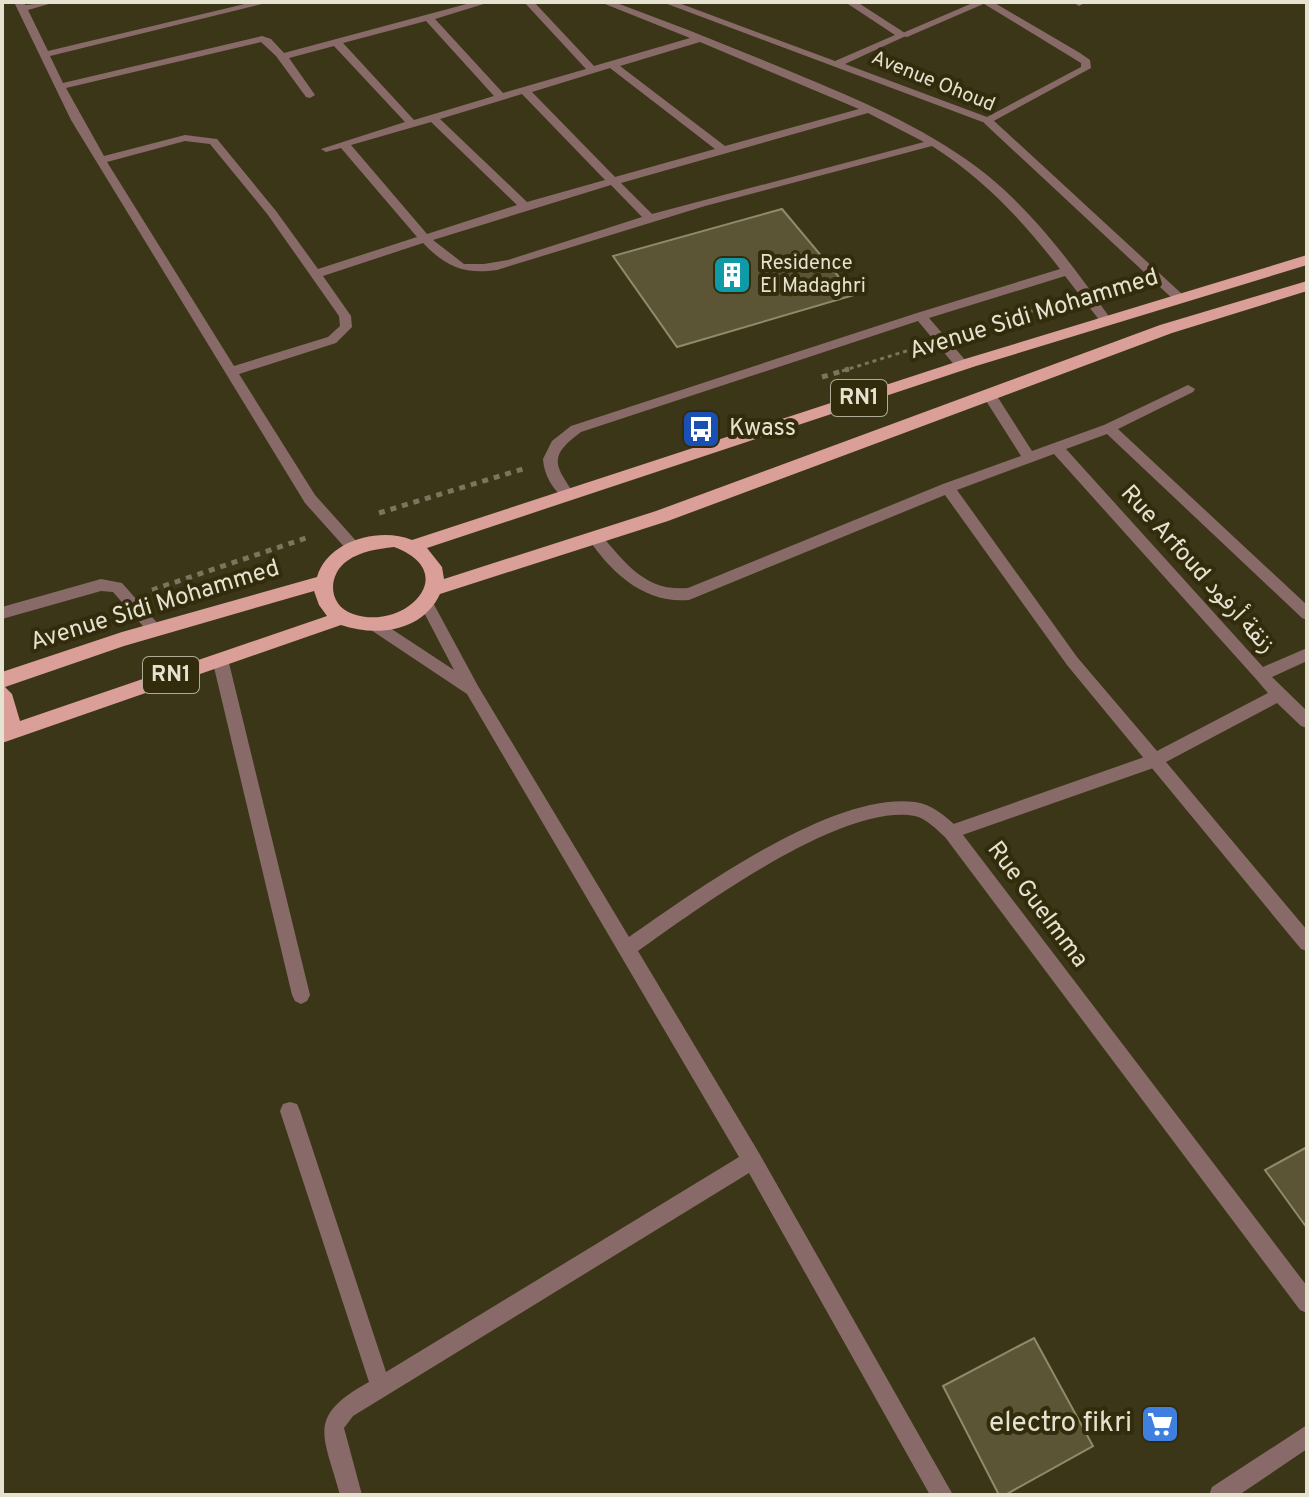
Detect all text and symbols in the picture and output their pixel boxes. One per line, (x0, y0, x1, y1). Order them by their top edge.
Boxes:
street label: Avenue Ohoud (867, 45, 999, 119)
place label: Residence El Madaghri (760, 251, 866, 300)
building icon: Residence El Madaghri (711, 254, 753, 296)
street label: Avenue Sidi Mohammed (906, 263, 1162, 367)
road number: RN1 (831, 380, 887, 416)
bus stop icon: Kwass (680, 408, 722, 450)
place label: Kwass (729, 414, 796, 444)
street label: Rue Arfoud زنقة أرفود (1113, 477, 1283, 661)
street label: Avenue Sidi Mohammed (27, 554, 283, 658)
road number: RN1 (143, 657, 199, 693)
street label: Rue Guelmma (980, 836, 1094, 974)
supermarket icon: electro fikri (1139, 1403, 1181, 1445)
place label: electro fikri (989, 1406, 1132, 1442)

